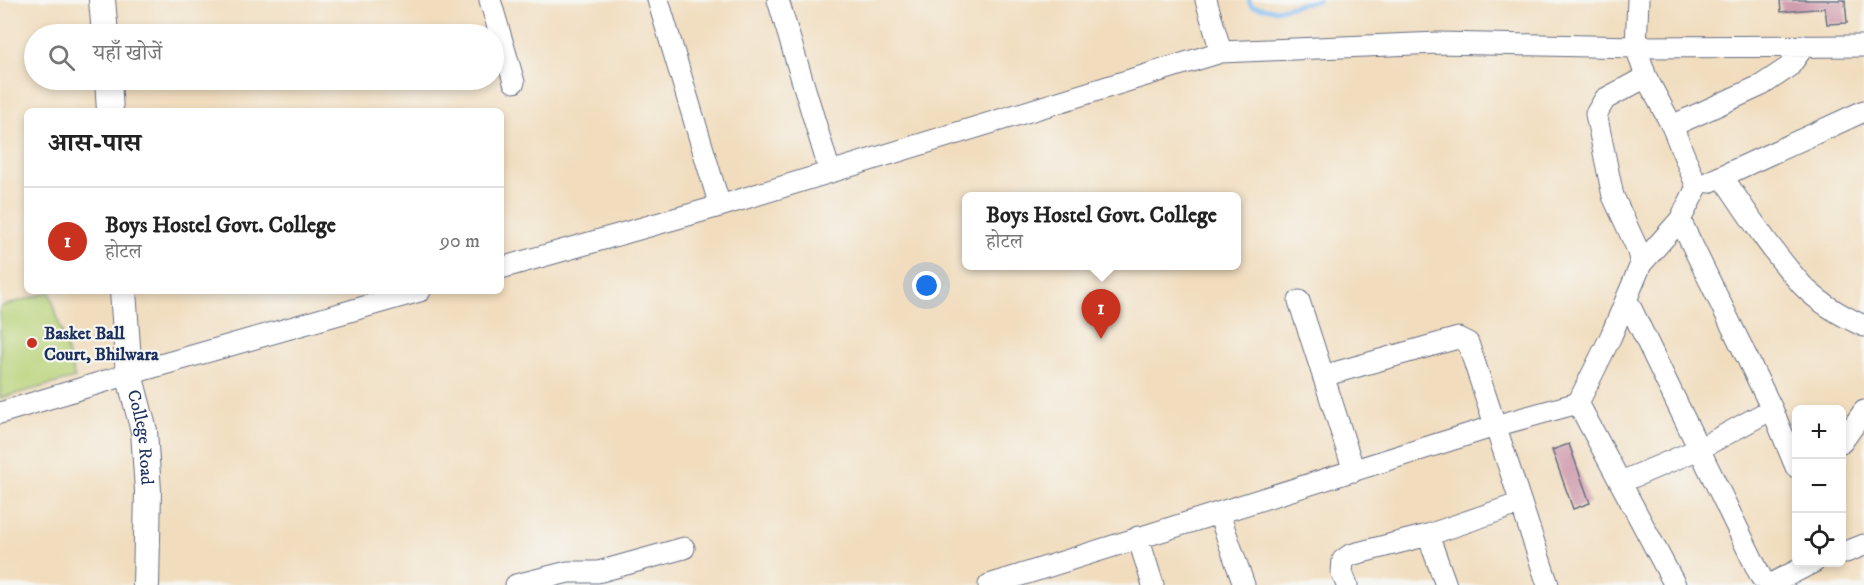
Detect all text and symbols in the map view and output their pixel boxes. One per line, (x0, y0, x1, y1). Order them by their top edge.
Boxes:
search box (24, 24, 504, 90)
text: यहाँ खोजें (93, 40, 162, 67)
icon: search (45, 41, 78, 74)
text: आस-पास (48, 127, 141, 160)
popup (962, 192, 1241, 270)
text: Boys Hostel Govt. College (986, 202, 1217, 229)
text: Boys Hostel Govt. College (105, 212, 336, 239)
text: 1 (64, 229, 71, 254)
text: 90 m (440, 229, 480, 254)
text: होटल (986, 230, 1023, 255)
text: होटल (105, 240, 142, 265)
your location (912, 271, 941, 300)
pin: 1 (1082, 290, 1120, 339)
place label: Basket Ball Court, Bhilwara (44, 323, 159, 366)
marker: Basket Ball Court, Bhilwara (25, 336, 39, 350)
street label: College Road (122, 388, 158, 486)
map controls (1792, 405, 1846, 567)
button: + (1792, 405, 1846, 459)
button: − (1792, 459, 1846, 513)
button: locate (1792, 513, 1846, 567)

